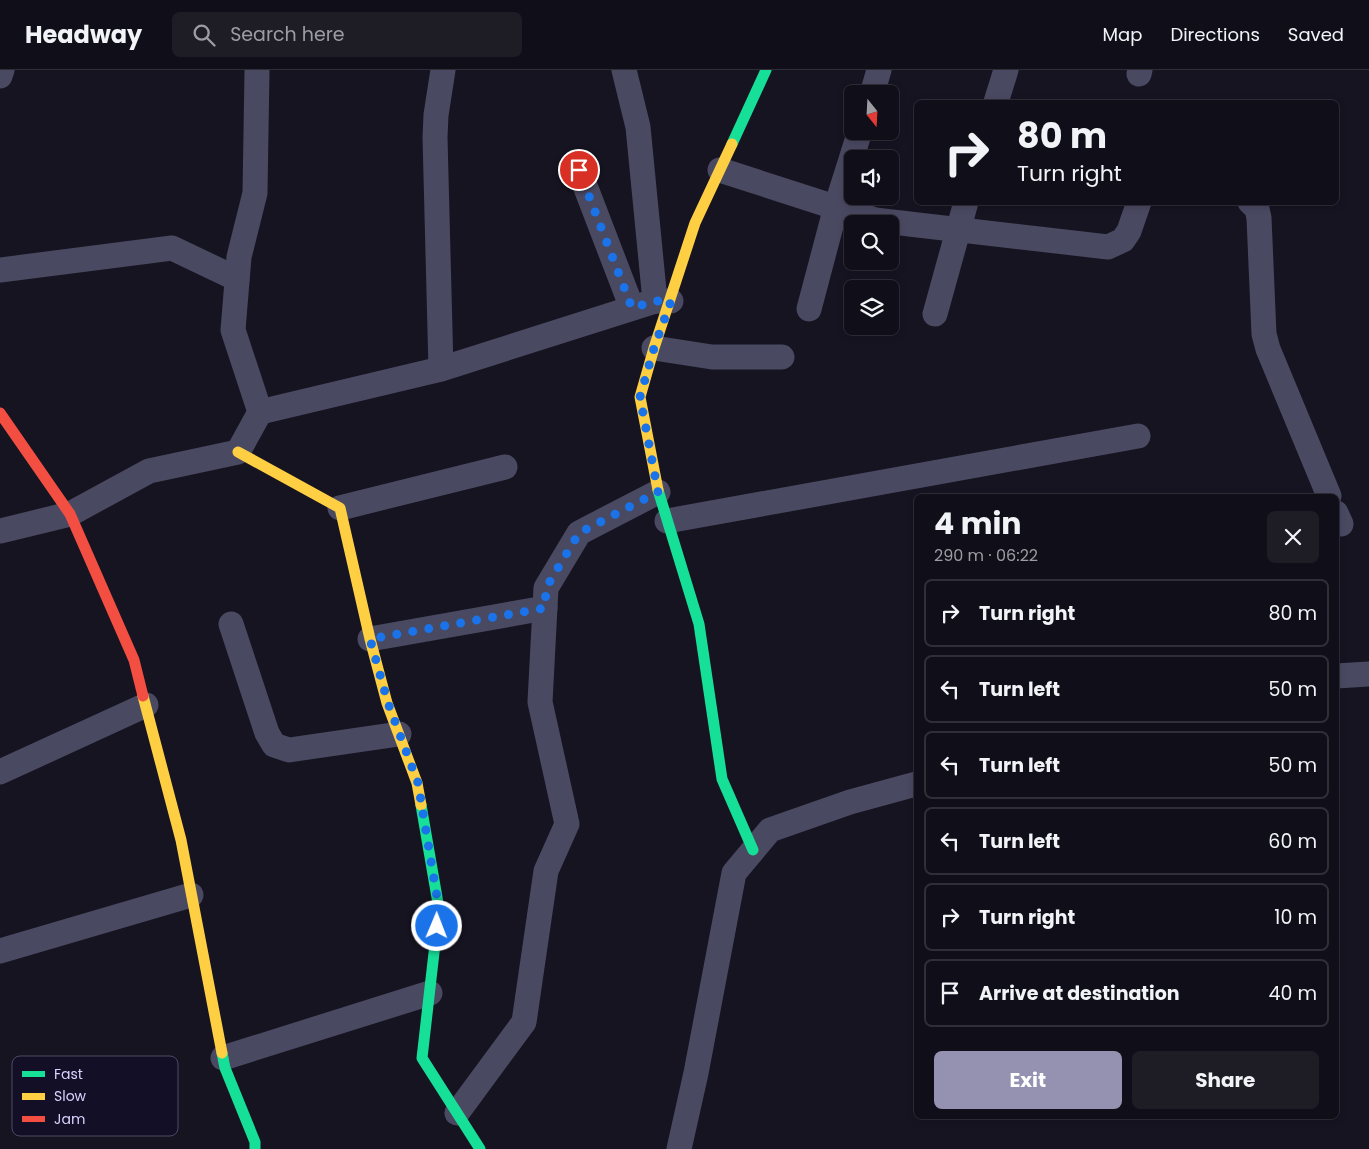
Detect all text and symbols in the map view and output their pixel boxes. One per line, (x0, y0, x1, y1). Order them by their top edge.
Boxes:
search box (172, 12, 522, 57)
text: Headway (25, 18, 142, 51)
icon: search (190, 21, 218, 49)
text: Search here (230, 21, 345, 48)
text: Map (1103, 22, 1142, 47)
text: Directions (1170, 22, 1260, 47)
text: Saved (1288, 22, 1344, 47)
north arrow (844, 85, 899, 140)
map controls (844, 85, 899, 335)
text: 80 m (1017, 111, 1107, 160)
icon: right (934, 120, 999, 185)
pin (558, 149, 600, 191)
button: sound (844, 150, 899, 205)
icon: arrive (565, 156, 593, 184)
text: Turn right (1017, 158, 1122, 189)
button: search (844, 215, 899, 270)
button: layers (844, 280, 899, 335)
text: 4 min (934, 502, 1022, 545)
button: close (1267, 511, 1319, 563)
text: 290 m · 06:22 (934, 544, 1038, 567)
icon: right (936, 599, 964, 627)
text: Turn right (979, 600, 1075, 627)
text: 80 m (1268, 600, 1317, 627)
icon: left (936, 675, 964, 703)
text: Turn left (979, 676, 1060, 703)
text: 50 m (1268, 676, 1317, 703)
icon: left (936, 751, 964, 779)
text: Turn left (979, 752, 1060, 779)
text: 50 m (1268, 752, 1317, 779)
icon: left (936, 827, 964, 855)
text: Turn left (979, 828, 1060, 855)
text: 60 m (1268, 828, 1317, 855)
position arrow (410, 899, 462, 951)
icon: right (936, 903, 964, 931)
text: Turn right (979, 904, 1075, 931)
text: 10 m (1274, 904, 1317, 931)
icon: arrive (936, 979, 964, 1007)
text: Arrive at destination (979, 980, 1180, 1007)
text: 40 m (1268, 980, 1317, 1007)
button: Exit (934, 1051, 1122, 1109)
button: Share (1132, 1051, 1319, 1109)
legend (12, 1056, 178, 1136)
text: Fast (54, 1064, 83, 1084)
text: Slow (54, 1086, 87, 1106)
text: Jam (54, 1109, 85, 1129)

